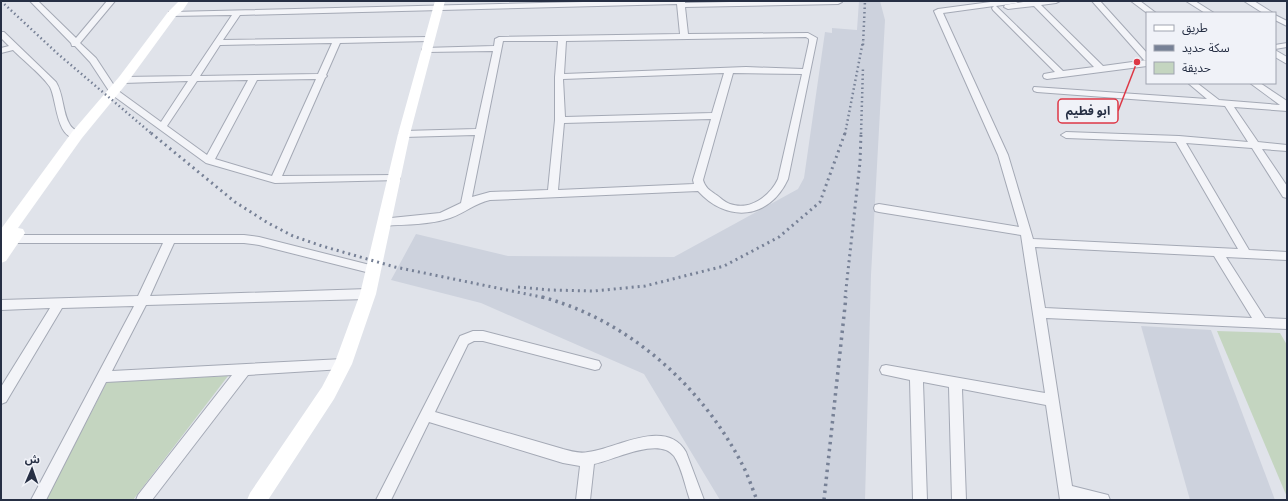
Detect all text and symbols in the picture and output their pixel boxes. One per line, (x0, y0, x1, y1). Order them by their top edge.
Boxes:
legend (1146, 12, 1276, 84)
text: طريق (1182, 21, 1208, 36)
text: سكة حديد (1182, 41, 1230, 55)
text: حديقة (1182, 61, 1211, 75)
callout: ابو فطيم (1058, 99, 1118, 123)
text: ابو فطيم (1066, 104, 1110, 120)
north arrow (12, 449, 52, 489)
text: ش (25, 453, 40, 466)

